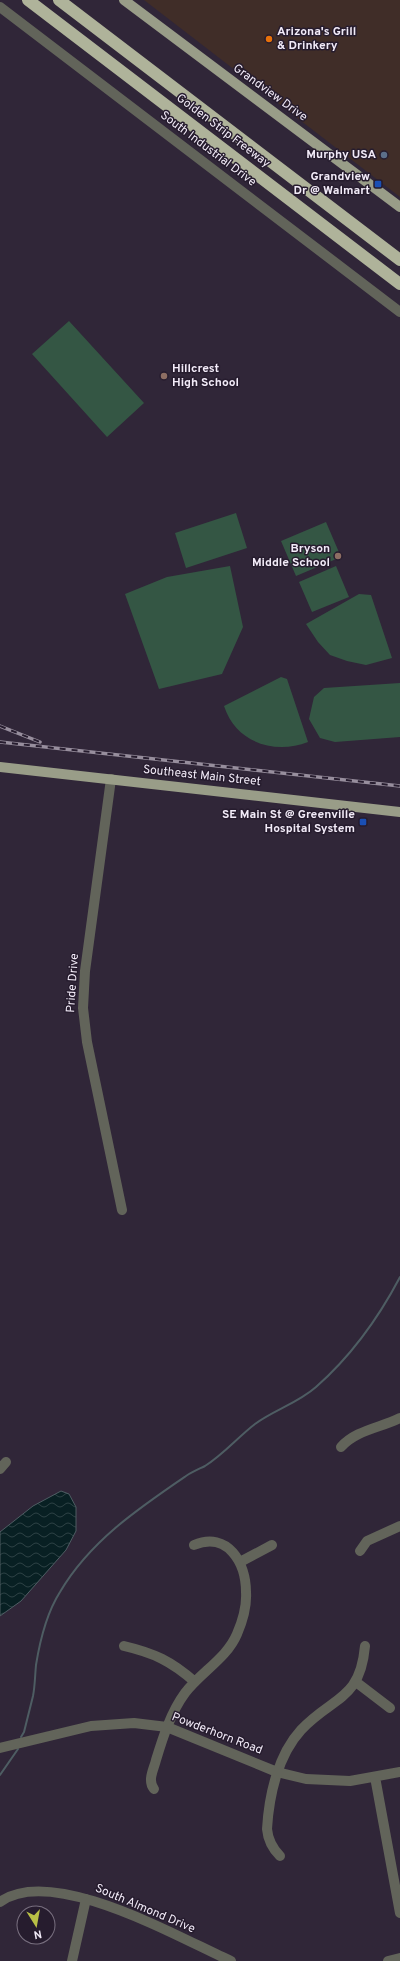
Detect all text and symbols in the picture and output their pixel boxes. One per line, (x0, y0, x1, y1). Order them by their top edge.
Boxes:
place label: Arizona's Grill & Drinkery (277, 24, 356, 54)
marker: Arizona's Grill & Drinkery (264, 34, 274, 44)
street label: Grandview Drive (230, 61, 310, 125)
street label: Golden Strip Freeway (173, 90, 273, 172)
street label: South Industrial Drive (157, 108, 259, 190)
place label: Murphy USA (306, 147, 376, 163)
marker: Murphy USA (379, 150, 389, 160)
place label: Grandview Dr @ Walmart (294, 169, 370, 199)
marker: Grandview Dr @ Walmart (373, 179, 383, 189)
place label: Hillcrest High School (172, 361, 239, 391)
marker: Hillcrest High School (159, 371, 169, 381)
place label: Bryson Middle School (252, 541, 330, 571)
marker: Bryson Middle School (333, 551, 343, 561)
street label: Southeast Main Street (142, 762, 262, 790)
place label: SE Main St @ Greenville Hospital System (222, 807, 355, 837)
marker: SE Main St @ Greenville Hospital System (358, 817, 368, 827)
street label: Pride Drive (63, 953, 83, 1013)
street label: Powderhorn Road (169, 1709, 265, 1759)
street label: South Almond Drive (93, 1881, 197, 1937)
north arrow (16, 1905, 56, 1945)
text: N (33, 1926, 43, 1941)

